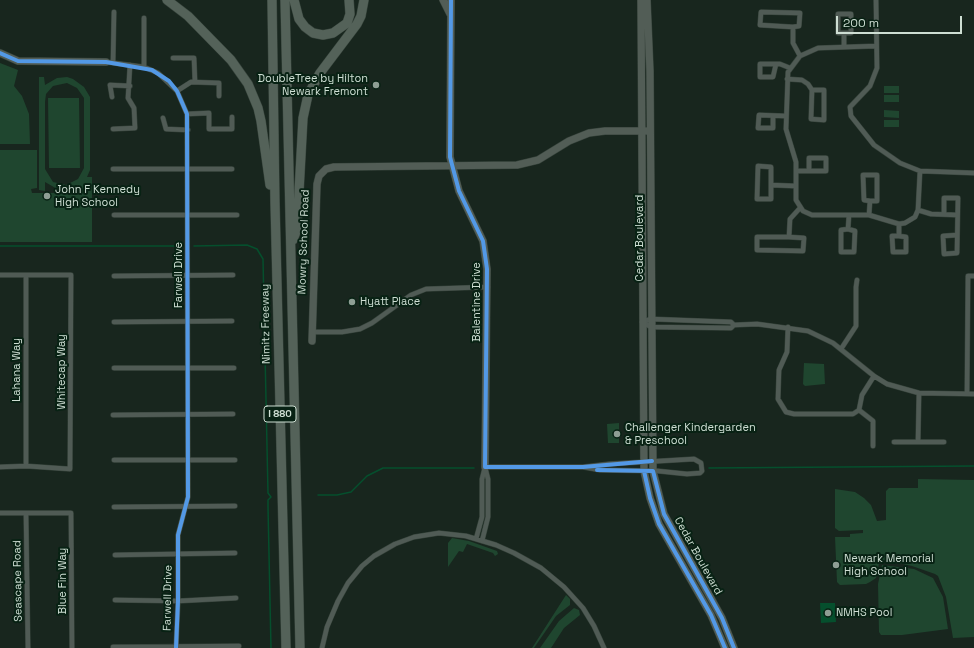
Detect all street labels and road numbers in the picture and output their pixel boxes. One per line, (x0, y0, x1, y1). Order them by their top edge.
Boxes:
street label: Mowry School Road (296, 189, 312, 295)
street label: Cedar Boulevard (633, 195, 647, 281)
street label: Farwell Drive (172, 242, 186, 308)
street label: Balentine Drive (470, 262, 484, 342)
street label: Nimitz Freeway (259, 284, 273, 364)
street label: Whitecap Way (55, 334, 69, 410)
street label: Lahana Way (10, 338, 24, 402)
road number: I 880 (264, 406, 296, 422)
street label: Cedar Boulevard (671, 515, 725, 597)
street label: Seascape Road (11, 540, 25, 622)
street label: Blue Fin Way (56, 548, 70, 614)
street label: Farwell Drive (161, 565, 175, 631)

